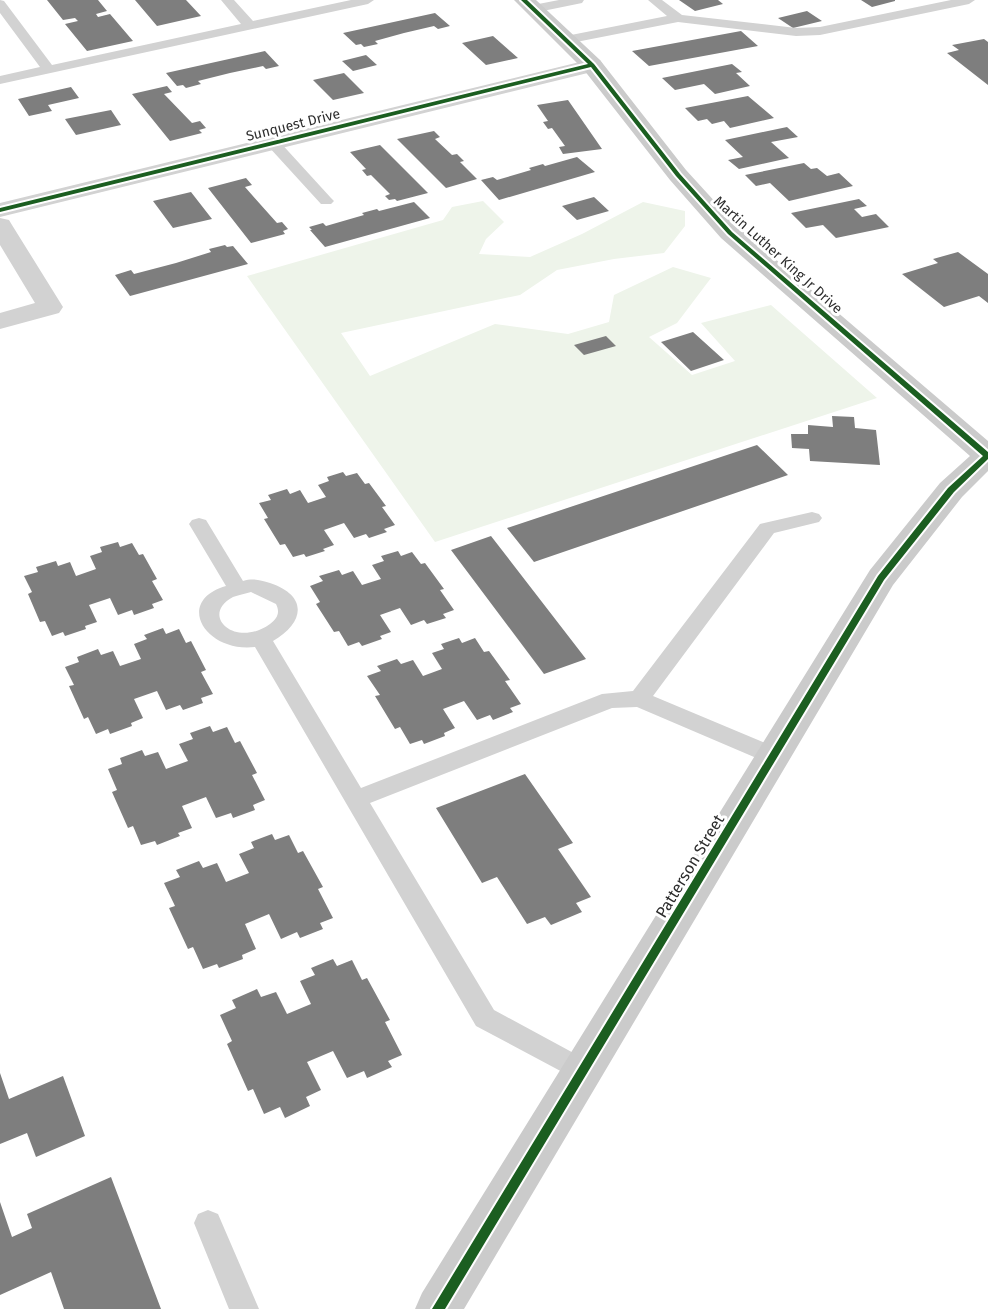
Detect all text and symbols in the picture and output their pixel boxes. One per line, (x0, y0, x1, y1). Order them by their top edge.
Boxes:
street label: Sunquest Drive (244, 105, 342, 145)
street label: Martin Luther King Jr Drive (710, 193, 846, 317)
street label: Patterson Street (652, 811, 728, 921)

